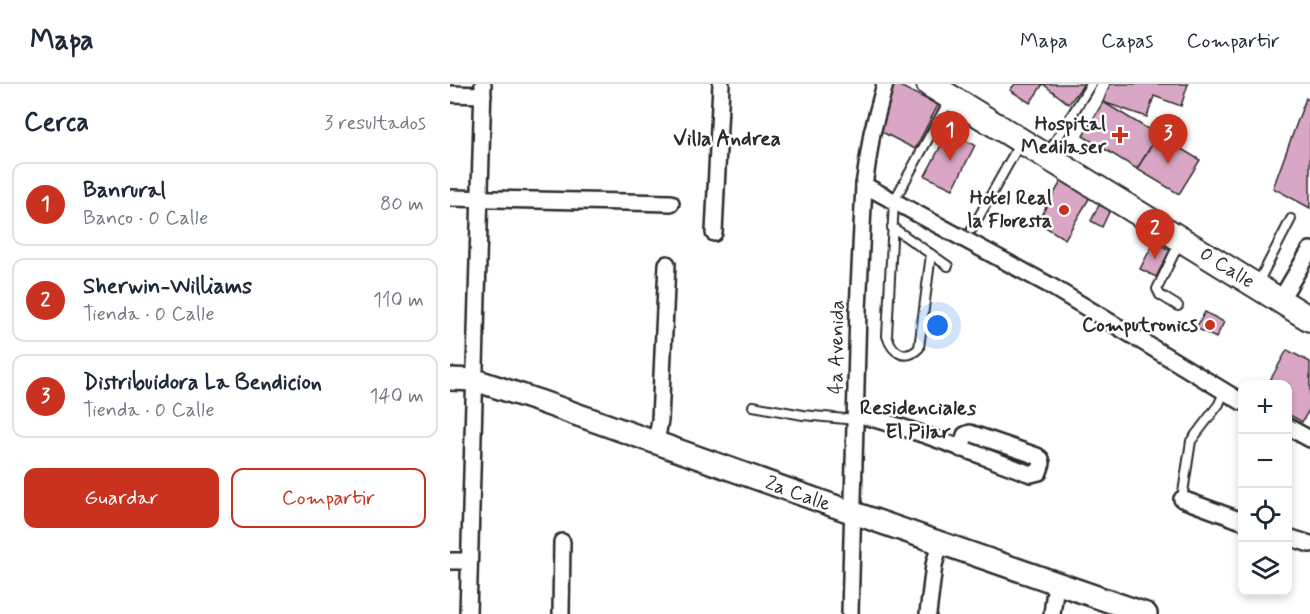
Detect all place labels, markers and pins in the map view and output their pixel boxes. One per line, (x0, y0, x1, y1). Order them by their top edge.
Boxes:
place label: Hospital Medilaser (1021, 111, 1107, 161)
pin: 1 (930, 112, 970, 161)
pin: 3 (1148, 115, 1188, 164)
marker: Hospital Medilaser (1111, 126, 1129, 144)
place label: Hotel Real la Floresta (968, 185, 1052, 235)
marker: Hotel Real la Floresta (1057, 203, 1071, 217)
pin: 2 (1136, 210, 1174, 259)
place label: Computronics (1082, 312, 1198, 339)
marker: Computronics (1203, 318, 1217, 332)

